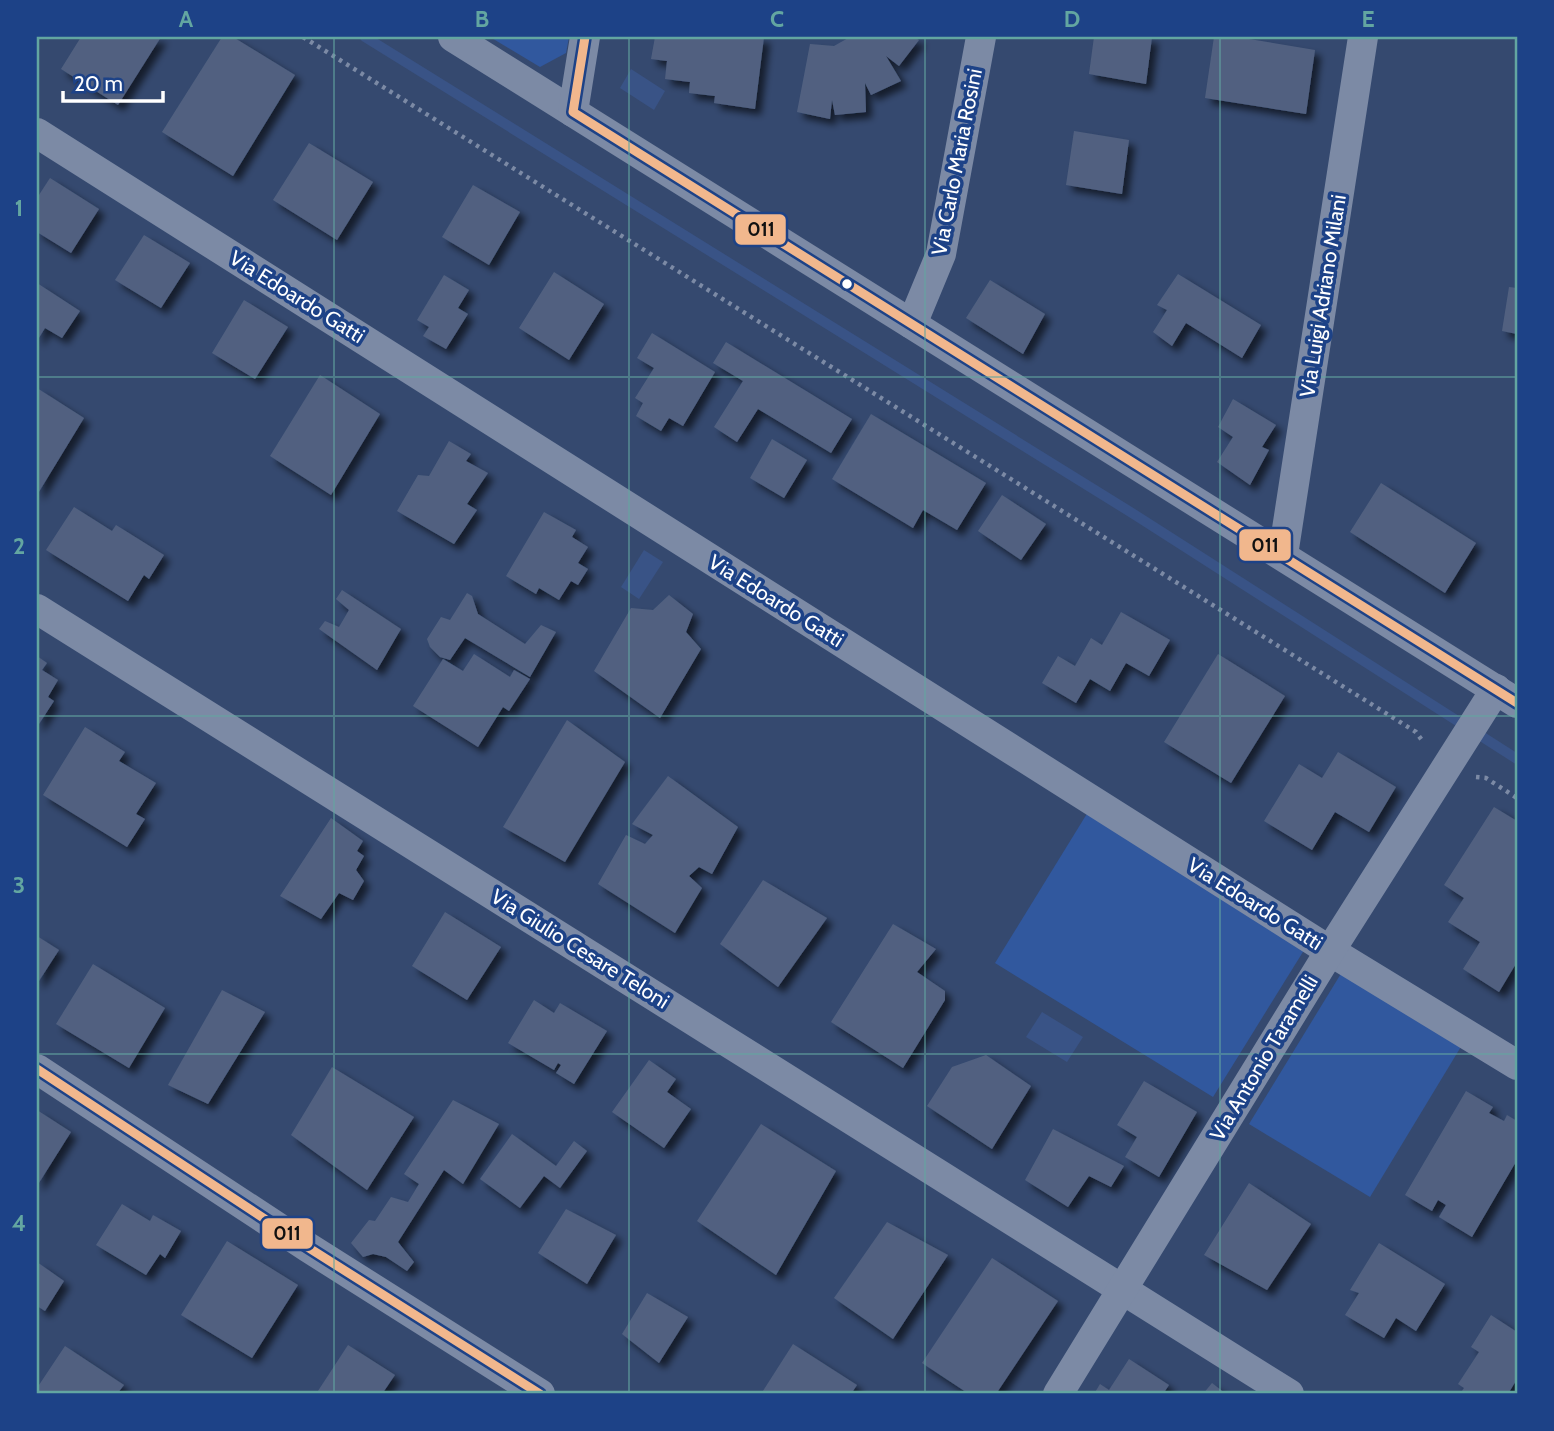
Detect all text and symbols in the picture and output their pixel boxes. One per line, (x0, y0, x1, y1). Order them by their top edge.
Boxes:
text: A (179, 5, 194, 33)
text: B (475, 5, 489, 33)
text: C (770, 5, 784, 33)
text: D (1064, 5, 1080, 33)
text: E (1361, 5, 1375, 33)
scale bar (63, 60, 163, 104)
street label: Via Carlo Maria Rosini (926, 66, 987, 257)
text: 20 m (74, 71, 123, 96)
street label: Via Luigi Adriano Milani (1294, 193, 1351, 399)
text: 1 (15, 194, 23, 222)
line badge: 011 (734, 213, 787, 246)
text: 011 (747, 218, 775, 241)
street label: Via Edoardo Gatti (225, 245, 369, 348)
unlabelled marker (840, 277, 854, 291)
line badge: 011 (1238, 528, 1292, 562)
text: 2 (13, 532, 25, 560)
text: 011 (1251, 534, 1279, 557)
street label: Via Edoardo Gatti (704, 549, 848, 652)
street label: Via Edoardo Gatti (1183, 852, 1327, 955)
text: 3 (13, 871, 25, 899)
street label: Via Giulio Cesare Teloni (487, 884, 674, 1013)
street label: Via Antonio Taramelli (1204, 970, 1323, 1145)
text: 4 (12, 1209, 26, 1237)
line badge: 011 (261, 1217, 314, 1250)
text: 011 (273, 1222, 301, 1245)

